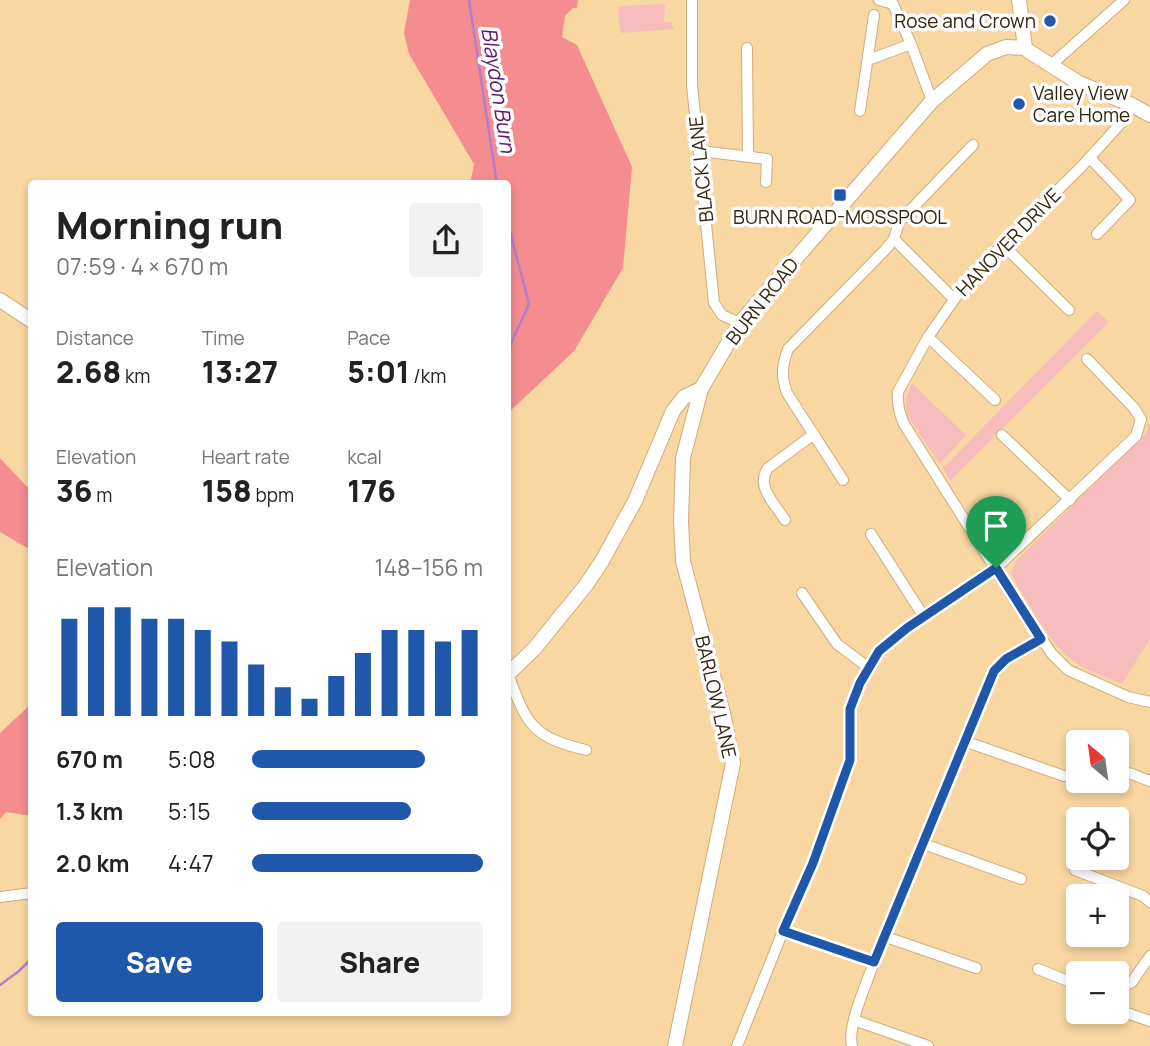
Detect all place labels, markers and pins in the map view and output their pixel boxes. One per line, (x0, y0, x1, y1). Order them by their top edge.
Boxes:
place label: Rose and Crown (894, 8, 1036, 34)
marker: Rose and Crown (1042, 13, 1058, 29)
place label: Valley View Care Home (1033, 80, 1130, 128)
marker: Valley View Care Home (1011, 96, 1027, 112)
marker: BURN ROAD-MOSSPOOL (832, 187, 848, 203)
place label: BURN ROAD-MOSSPOOL (733, 204, 947, 230)
pin (966, 496, 1026, 568)

